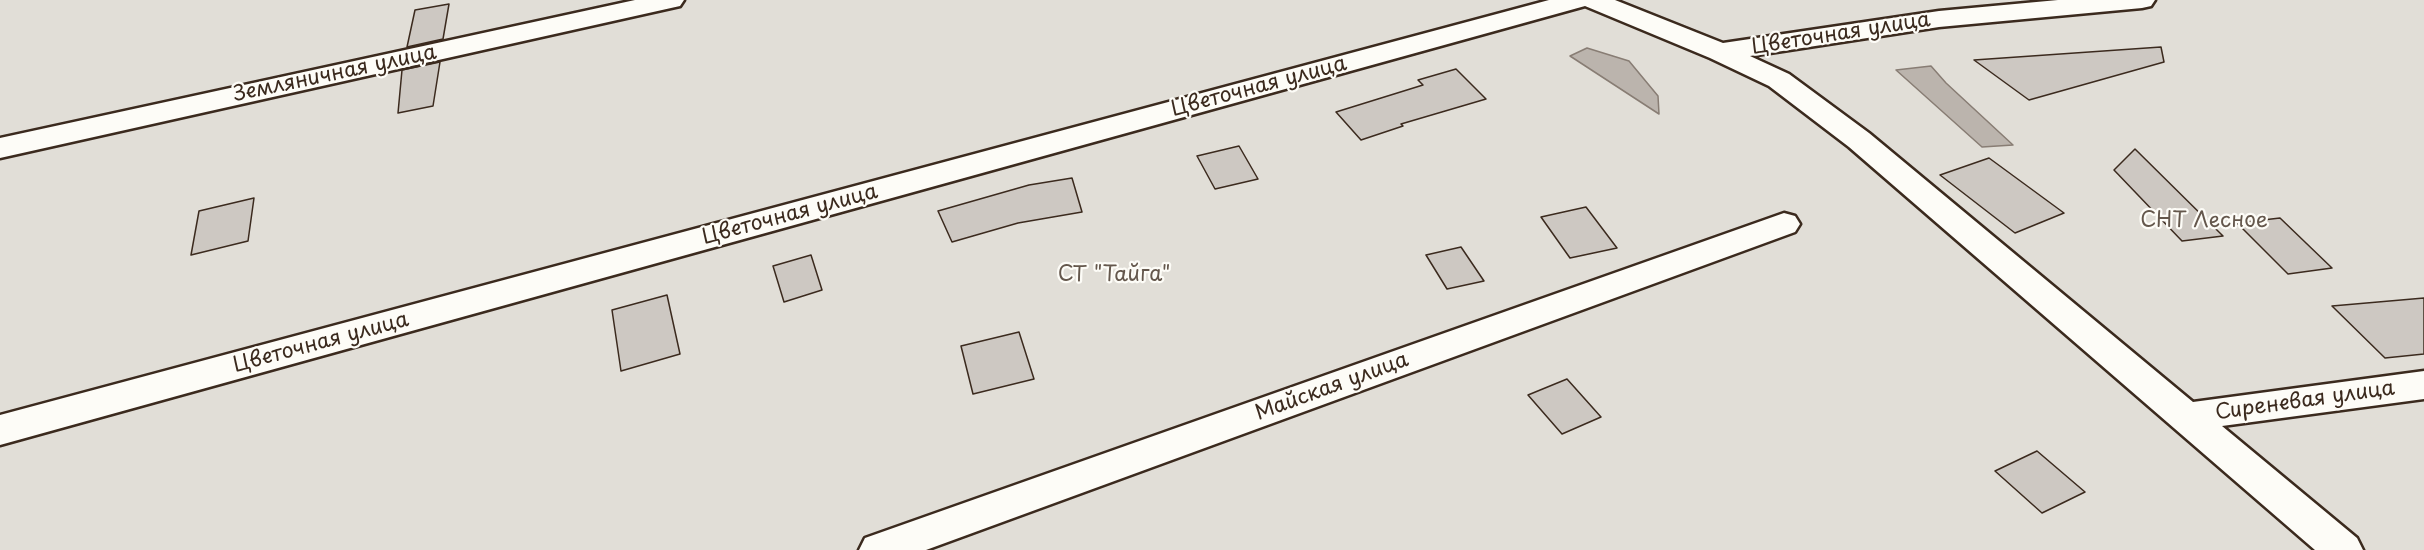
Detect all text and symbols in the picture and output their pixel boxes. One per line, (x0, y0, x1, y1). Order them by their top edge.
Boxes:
street label: Цветочная улица (1750, 7, 1932, 61)
street label: Земляничная улица (231, 40, 439, 108)
street label: Цветочная улица (1168, 51, 1350, 123)
street label: Цветочная улица (699, 179, 881, 251)
park label: СНТ Лесное (2140, 208, 2268, 234)
park label: СТ "Тайга" (1058, 262, 1170, 288)
street label: Цветочная улица (230, 307, 412, 379)
street label: Майская улица (1252, 348, 1412, 426)
street label: Сиреневая улица (2214, 376, 2396, 426)

